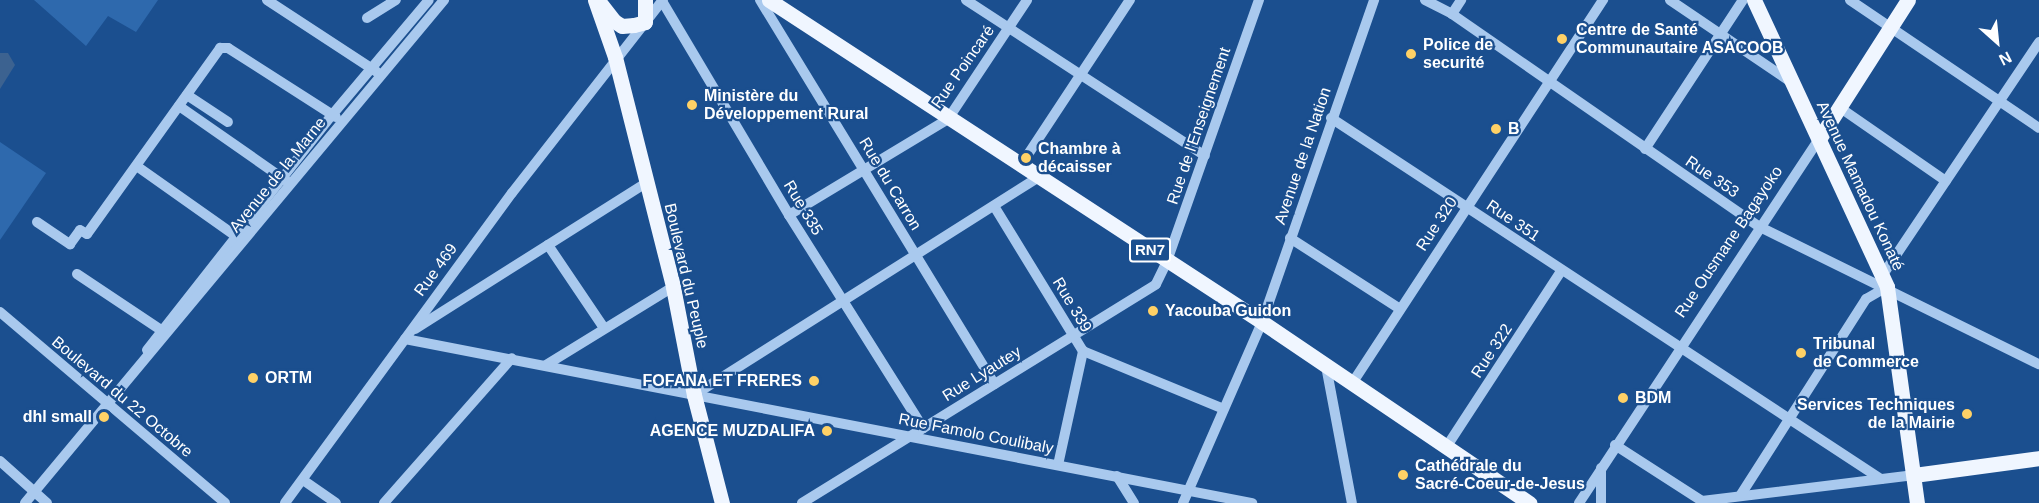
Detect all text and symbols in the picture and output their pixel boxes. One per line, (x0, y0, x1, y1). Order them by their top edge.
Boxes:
north arrow (1967, 12, 2027, 72)
place label: Centre de Santé Communautaire ASACOOB (1576, 20, 1784, 58)
street label: Rue Poincaré (927, 22, 999, 112)
marker: Centre de Santé Communautaire ASACOOB (1553, 30, 1571, 48)
place label: Police de securité (1423, 35, 1493, 73)
street label: Rue de l'Enseignement (1163, 45, 1235, 207)
marker: Police de securité (1404, 47, 1418, 61)
text: N (1996, 48, 2014, 69)
street label: Avenue de la Nation (1271, 85, 1335, 227)
place label: Ministère du Développement Rural (704, 86, 868, 124)
marker: Ministère du Développement Rural (685, 98, 699, 112)
street label: Avenue Mamadou Konaté (1812, 98, 1908, 274)
street label: Avenue de la Marne (226, 113, 330, 237)
place label: B (1508, 119, 1520, 139)
marker: B (1489, 122, 1503, 136)
street label: Rue du Carron (855, 134, 925, 234)
place label: Chambre à décaisser (1038, 139, 1121, 177)
marker: Chambre à décaisser (1019, 151, 1033, 165)
street label: Rue 353 (1682, 152, 1742, 202)
street label: Rue Ousmane Bagayoko (1671, 163, 1787, 321)
street label: Rue 335 (779, 177, 827, 239)
street label: Rue 320 (1412, 193, 1462, 255)
street label: Rue 351 (1483, 196, 1543, 246)
street label: Boulevard du Peuple (660, 201, 712, 351)
road number: RN7 (1128, 238, 1172, 262)
street label: Rue 469 (410, 240, 462, 300)
street label: Rue 339 (1048, 274, 1096, 336)
place label: Yacouba Guidon (1165, 301, 1291, 321)
marker: Yacouba Guidon (1146, 304, 1160, 318)
street label: Rue 322 (1467, 320, 1517, 382)
street label: Boulevard du 22 Octobre (48, 332, 196, 462)
place label: Tribunal de Commerce (1813, 334, 1919, 372)
street label: Rue Lyautey (939, 342, 1025, 406)
marker: Tribunal de Commerce (1794, 346, 1808, 360)
place label: ORTM (265, 368, 312, 388)
marker: ORTM (246, 371, 260, 385)
place label: FOFANA ET FRERES (642, 371, 802, 391)
marker: FOFANA ET FRERES (807, 374, 821, 388)
place label: BDM (1635, 388, 1671, 408)
marker: BDM (1616, 391, 1630, 405)
place label: Services Techniques de la Mairie (1797, 395, 1955, 433)
place label: dhl small (23, 407, 92, 427)
marker: Services Techniques de la Mairie (1960, 407, 1974, 421)
marker: dhl small (97, 410, 111, 424)
street label: Rue Famolo Coulibaly (897, 410, 1055, 458)
place label: AGENCE MUZDALIFA (650, 421, 815, 441)
marker: AGENCE MUZDALIFA (820, 424, 834, 438)
place label: Cathédrale du Sacré-Coeur-de-Jesus (1415, 456, 1585, 494)
marker: Cathédrale du Sacré-Coeur-de-Jesus (1396, 468, 1410, 482)

